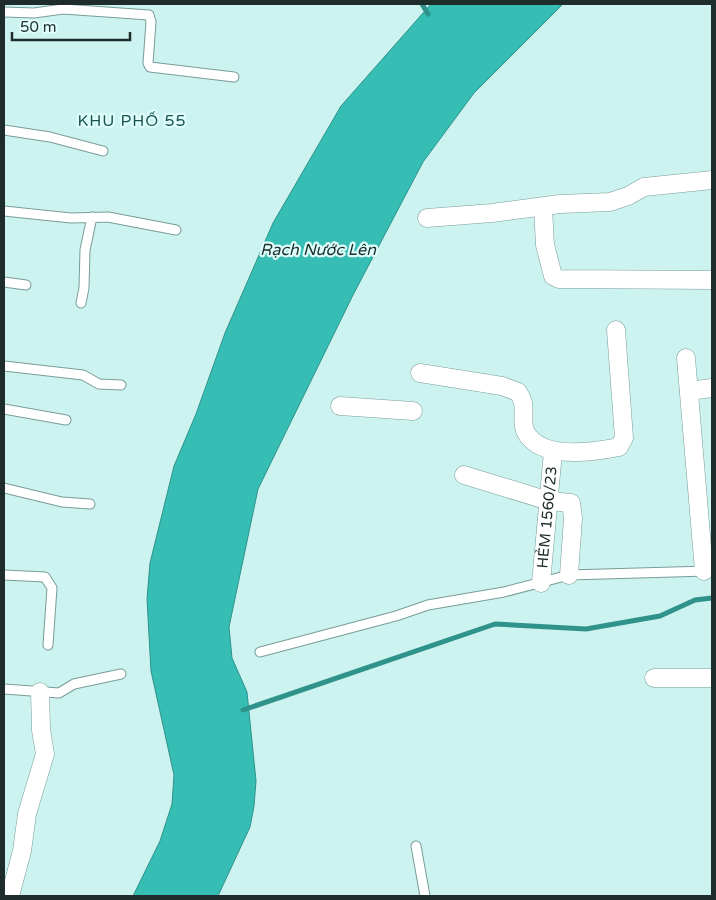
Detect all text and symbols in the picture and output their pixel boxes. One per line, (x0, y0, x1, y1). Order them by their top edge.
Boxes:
scale bar (12, 10, 130, 42)
text: 50 m (20, 18, 57, 36)
district label: KHU PHỐ 55 (77, 111, 187, 131)
water label: Rạch Nước Lên (260, 240, 377, 260)
street label: HẺM 1560/23 (533, 465, 561, 569)

